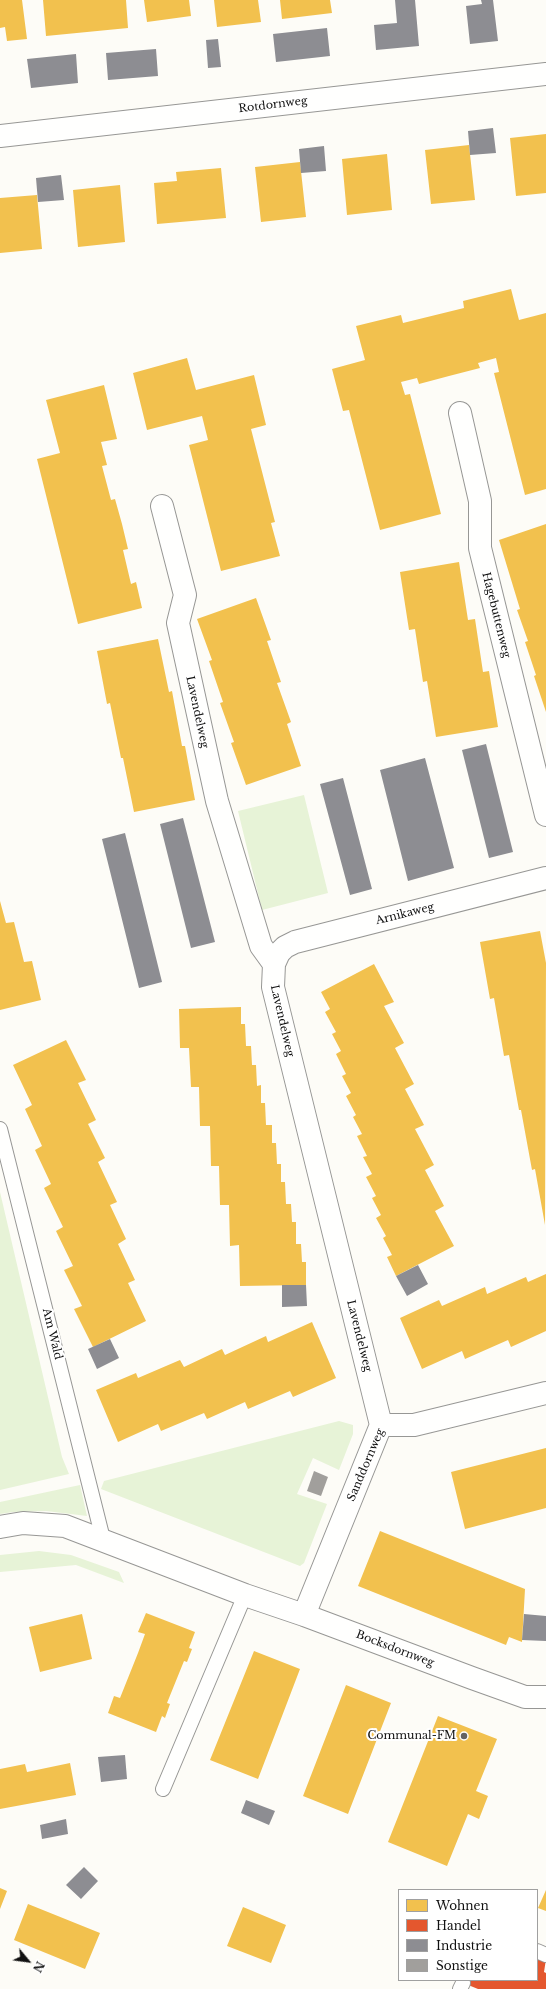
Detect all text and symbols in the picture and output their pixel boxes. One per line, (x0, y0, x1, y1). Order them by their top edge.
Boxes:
street label: Rotdornweg (238, 94, 308, 116)
street label: Hagebuttenweg (479, 571, 513, 659)
street label: Lavendelweg (183, 675, 211, 749)
street label: Arnikaweg (374, 900, 436, 928)
street label: Lavendelweg (267, 984, 297, 1058)
street label: Lavendelweg (344, 1299, 374, 1373)
street label: Am Wald (39, 1307, 65, 1361)
street label: Sanddornweg (345, 1427, 387, 1503)
street label: Bocksdornweg (354, 1628, 436, 1670)
place label: Communal-FM (367, 1729, 456, 1743)
marker: Communal-FM (459, 1731, 469, 1741)
legend (398, 1889, 538, 1981)
text: Wohnen (436, 1898, 489, 1913)
text: Handel (436, 1918, 481, 1933)
text: Industrie (436, 1938, 492, 1953)
north arrow (8, 1941, 48, 1981)
text: Sonstige (436, 1958, 488, 1973)
text: N (30, 1959, 47, 1975)

